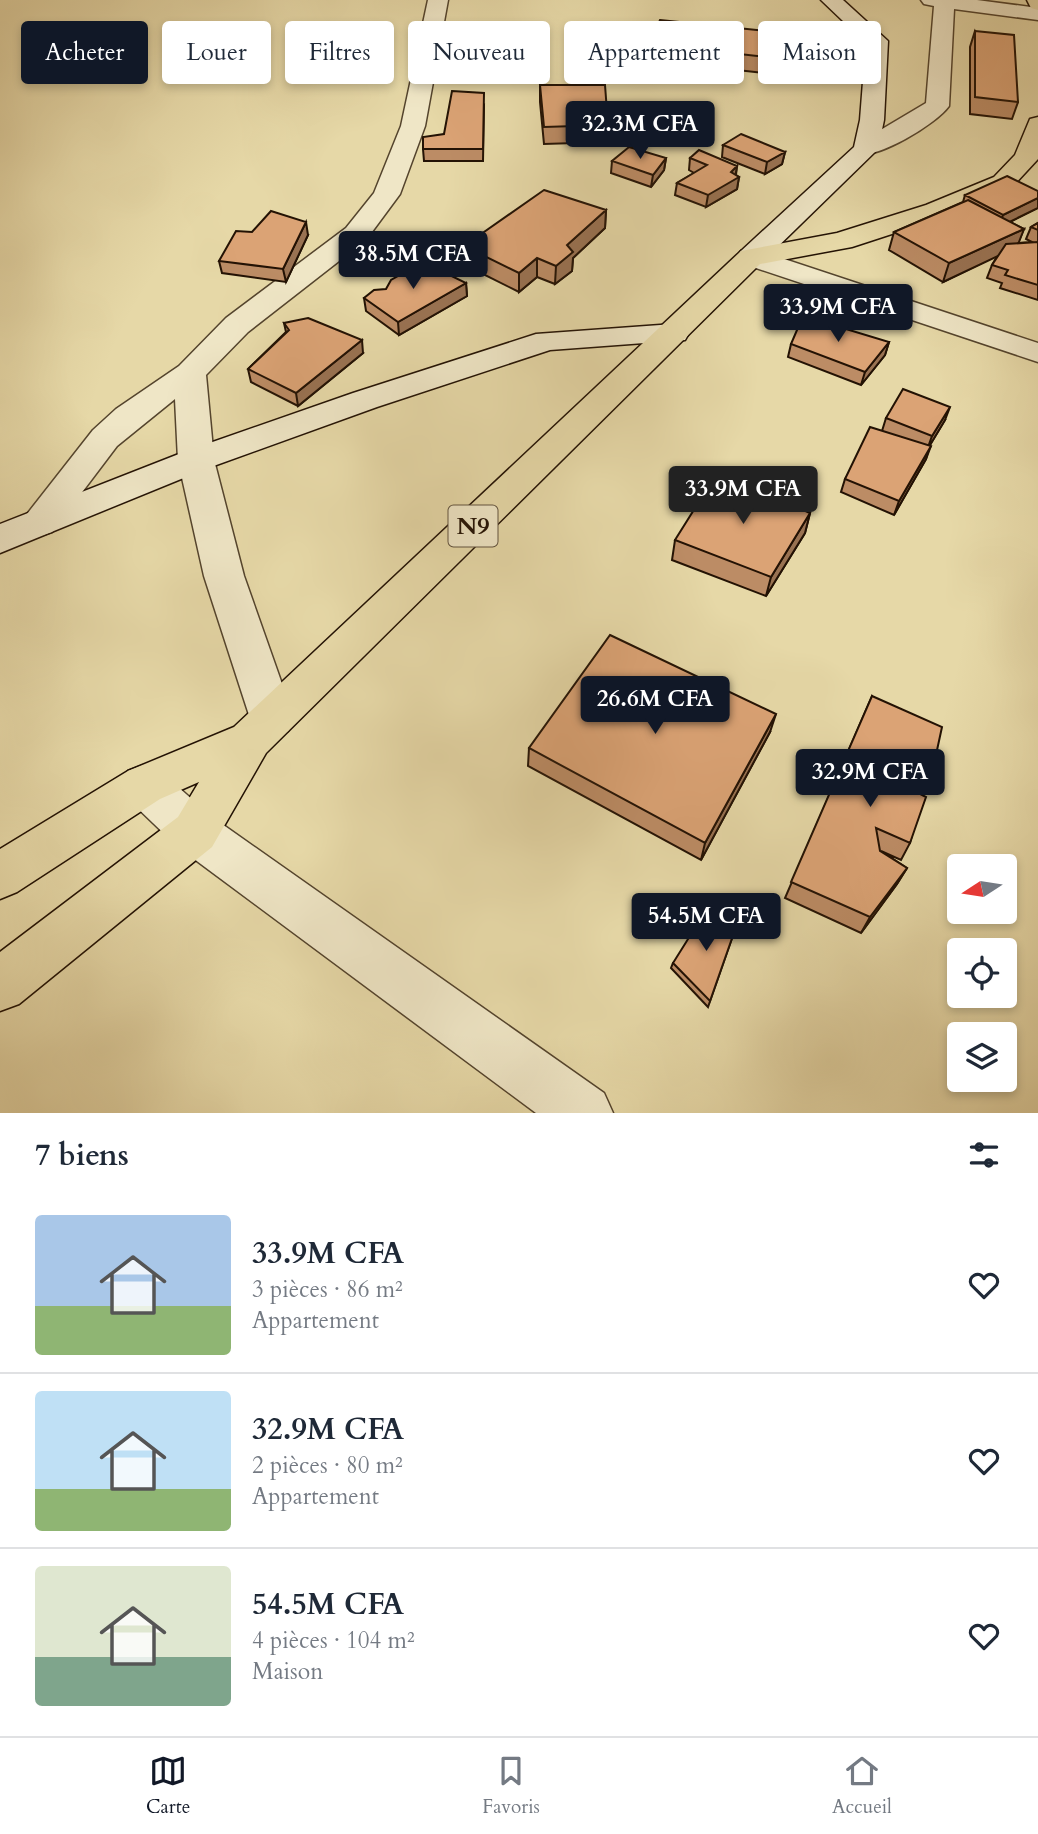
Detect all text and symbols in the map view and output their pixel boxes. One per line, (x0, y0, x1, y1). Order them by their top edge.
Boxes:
chip: Acheter (21, 21, 148, 84)
chip: Louer (162, 21, 271, 84)
chip: Filtres (285, 21, 394, 84)
chip: Nouveau (408, 21, 550, 84)
chip: Appartement (564, 21, 744, 84)
chip: Maison (758, 21, 881, 84)
pin: 32.3M CFA (560, 102, 720, 161)
text: 32.3M CFA (582, 108, 698, 139)
pin: 38.5M CFA (333, 232, 493, 291)
text: 38.5M CFA (355, 238, 471, 269)
pin: 33.9M CFA (758, 284, 918, 344)
text: 33.9M CFA (780, 291, 896, 322)
pin: 33.9M CFA (663, 466, 823, 526)
text: 33.9M CFA (685, 473, 801, 504)
road number: N9 (448, 505, 498, 546)
pin: 26.6M CFA (575, 676, 735, 736)
text: 26.6M CFA (597, 683, 713, 714)
pin: 32.9M CFA (790, 750, 950, 809)
text: 32.9M CFA (812, 756, 928, 787)
north arrow (947, 854, 1017, 924)
map controls (947, 854, 1017, 1092)
pin: 54.5M CFA (626, 894, 786, 953)
text: 54.5M CFA (648, 900, 764, 931)
button: locate (947, 938, 1017, 1008)
button: layers (947, 1022, 1017, 1092)
text: 7 biens (35, 1135, 129, 1176)
icon: filters (965, 1136, 1003, 1174)
text: 33.9M CFA (252, 1233, 404, 1274)
icon: home (91, 1243, 175, 1327)
icon: heart (965, 1266, 1003, 1304)
text: 3 pièces · 86 m² (252, 1274, 403, 1305)
text: Appartement (252, 1305, 379, 1336)
text: 32.9M CFA (252, 1409, 404, 1450)
icon: home (91, 1419, 175, 1503)
icon: heart (965, 1442, 1003, 1480)
text: 2 pièces · 80 m² (252, 1450, 403, 1481)
text: Appartement (252, 1481, 379, 1512)
text: 54.5M CFA (252, 1584, 404, 1625)
icon: home (91, 1594, 175, 1678)
icon: heart (965, 1617, 1003, 1655)
text: 4 pièces · 104 m² (252, 1625, 415, 1656)
text: Maison (252, 1656, 323, 1687)
tab: Carte (146, 1752, 190, 1820)
tab: Favoris (482, 1752, 540, 1820)
tab: Accueil (832, 1752, 892, 1820)

